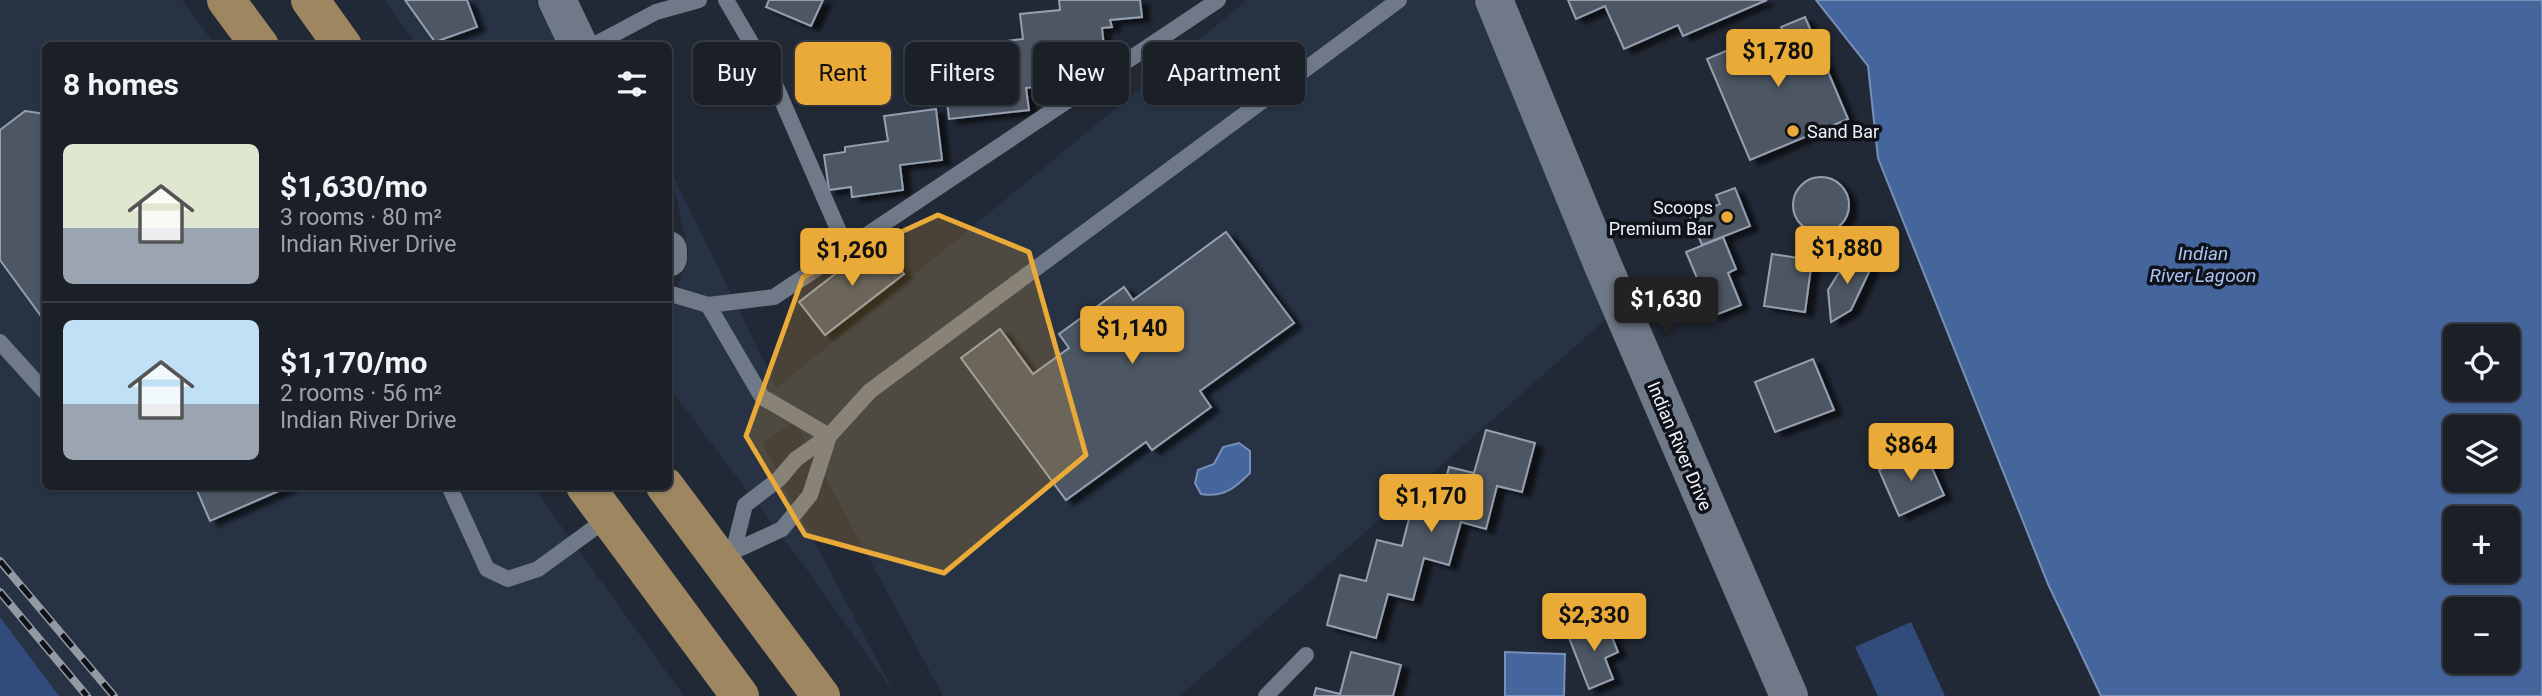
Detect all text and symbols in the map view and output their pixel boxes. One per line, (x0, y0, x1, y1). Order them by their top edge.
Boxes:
pin: $1,780 (1721, 29, 1835, 89)
text: $1,780 (1742, 38, 1814, 65)
chip: Buy (693, 42, 781, 105)
chip: Rent (795, 42, 891, 105)
chip: Filters (905, 42, 1019, 105)
chip: New (1033, 42, 1129, 105)
chip: Apartment (1143, 42, 1305, 105)
icon: filters (613, 65, 651, 103)
text: 8 homes (63, 67, 179, 102)
place label: Sand Bar (1807, 121, 1879, 142)
marker: Sand Bar (1785, 123, 1801, 139)
text: $1,630/mo (280, 169, 428, 204)
icon: home (119, 172, 203, 256)
place label: Scoops Premium Bar (1609, 197, 1713, 239)
text: 3 rooms · 80 m² (280, 204, 442, 231)
marker: Scoops Premium Bar (1719, 209, 1735, 225)
pin: $1,880 (1790, 226, 1904, 286)
pin: $1,260 (795, 229, 909, 288)
text: Indian River Drive (280, 231, 457, 258)
text: $1,880 (1811, 235, 1883, 262)
text: $1,260 (816, 237, 888, 264)
water label: Indian River Lagoon (2150, 242, 2256, 287)
pin: $1,630 (1609, 278, 1723, 337)
text: $1,630 (1630, 286, 1702, 313)
pin: $1,140 (1075, 306, 1189, 366)
text: $1,140 (1096, 315, 1168, 342)
map controls (2443, 324, 2520, 674)
button: locate (2443, 324, 2520, 401)
text: $1,170/mo (280, 345, 428, 380)
icon: home (119, 348, 203, 432)
street label: Indian River Drive (1643, 378, 1717, 514)
text: 2 rooms · 56 m² (280, 380, 442, 407)
text: Indian River Drive (280, 407, 457, 434)
button: layers (2443, 415, 2520, 492)
pin: $864 (1870, 424, 1952, 483)
text: $864 (1885, 432, 1937, 459)
pin: $1,170 (1374, 475, 1488, 534)
text: $1,170 (1395, 483, 1467, 510)
button: + (2443, 506, 2520, 583)
pin: $2,330 (1537, 594, 1651, 653)
button: − (2443, 597, 2520, 674)
text: $2,330 (1558, 602, 1630, 629)

